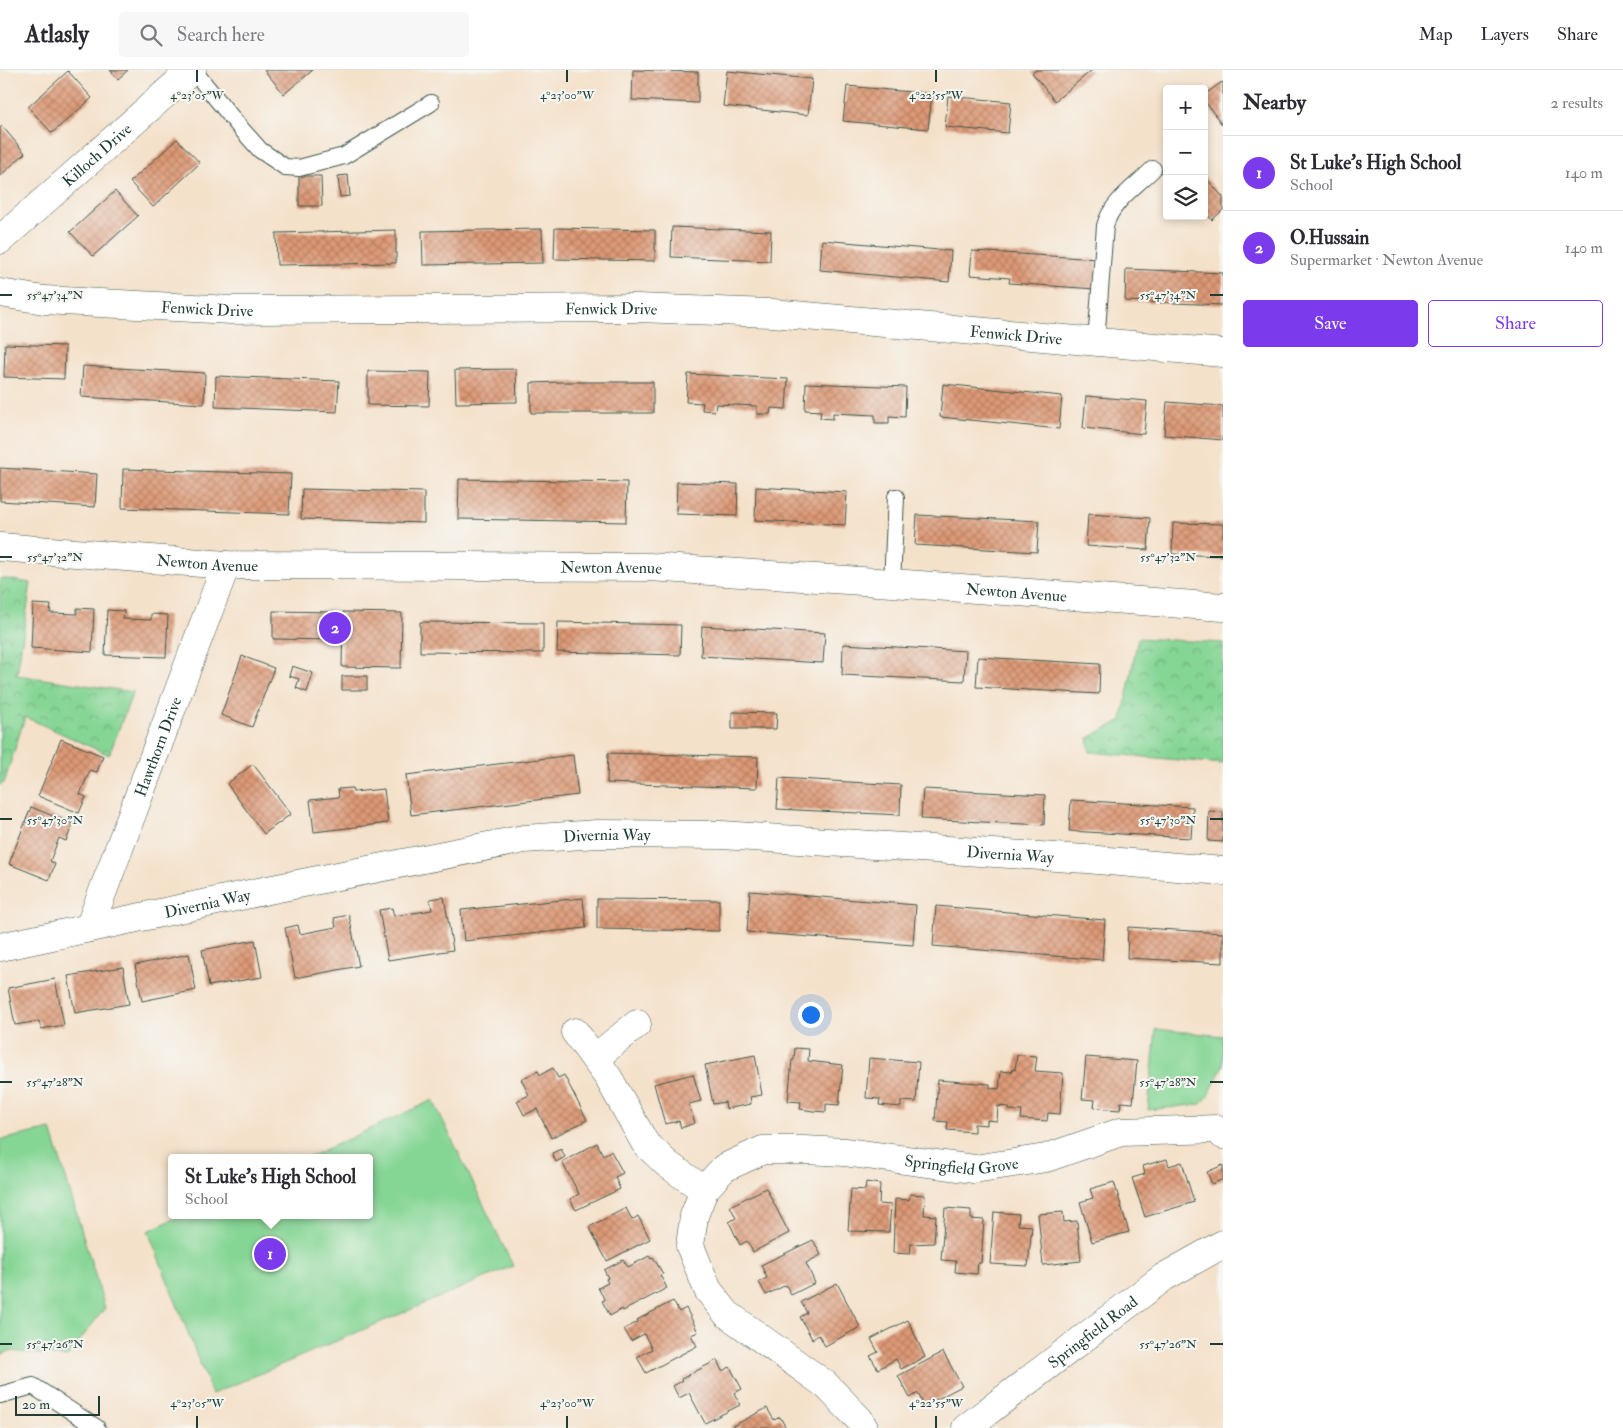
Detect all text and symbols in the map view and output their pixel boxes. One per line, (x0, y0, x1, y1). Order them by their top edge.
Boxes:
search box (119, 12, 469, 57)
text: Atlasly (25, 19, 89, 50)
icon: search (137, 21, 165, 49)
text: Search here (177, 23, 265, 47)
text: Map (1419, 23, 1453, 46)
text: Layers (1481, 23, 1529, 46)
text: Share (1557, 23, 1598, 46)
map controls (1163, 85, 1208, 220)
button: + (1163, 85, 1208, 130)
text: 4°23'05"W (170, 88, 224, 103)
text: 4°23'00"W (540, 88, 595, 103)
text: 4°22'55"W (909, 88, 964, 103)
text: Nearby (1243, 89, 1306, 116)
text: 2 results (1550, 93, 1603, 113)
street label: Killoch Drive (58, 119, 136, 191)
button: − (1163, 130, 1208, 175)
text: St Luke's High School (1290, 151, 1461, 175)
text: 1 (1256, 163, 1262, 183)
text: 140 m (1565, 163, 1603, 183)
button: layers (1163, 175, 1208, 220)
text: School (1290, 175, 1333, 195)
text: O.Hussain (1290, 226, 1369, 250)
text: 2 (1255, 238, 1263, 258)
text: 140 m (1565, 238, 1603, 258)
text: Supermarket · Newton Avenue (1290, 250, 1483, 270)
text: 55°47'34"N (27, 288, 84, 303)
text: 55°47'34"N (1140, 288, 1197, 303)
street label: Fenwick Drive (160, 297, 254, 321)
street label: Fenwick Drive (565, 299, 658, 320)
button: Save (1243, 300, 1418, 347)
button: Share (1428, 300, 1603, 347)
street label: Fenwick Drive (969, 322, 1063, 350)
text: 55°47'32"N (27, 550, 83, 565)
text: 55°47'32"N (1140, 550, 1196, 565)
street label: Newton Avenue (156, 551, 258, 576)
street label: Newton Avenue (561, 558, 663, 579)
street label: Newton Avenue (965, 579, 1068, 607)
pin: 2 (319, 609, 351, 647)
street label: Hawthorn Drive (131, 694, 186, 799)
text: 55°47'30"N (27, 813, 83, 828)
text: 55°47'30"N (1140, 813, 1196, 828)
street label: Divernia Way (563, 825, 652, 847)
street label: Divernia Way (966, 842, 1055, 868)
street label: Divernia Way (163, 885, 253, 923)
your location (798, 1002, 824, 1028)
text: 55°47'28"N (26, 1075, 84, 1090)
text: 55°47'28"N (1139, 1075, 1197, 1090)
street label: Springfield Grove (903, 1151, 1020, 1180)
popup (168, 1154, 373, 1219)
text: St Luke's High School (185, 1165, 356, 1189)
text: School (185, 1189, 228, 1209)
pin: 1 (254, 1235, 286, 1273)
street label: Springfield Road (1044, 1292, 1142, 1373)
text: 55°47'26"N (26, 1337, 84, 1352)
text: 55°47'26"N (1139, 1337, 1197, 1352)
scale bar (15, 1393, 100, 1416)
text: 20 m (22, 1396, 50, 1413)
text: 4°23'05"W (170, 1396, 224, 1411)
text: 4°23'00"W (540, 1396, 595, 1411)
text: 4°22'55"W (909, 1396, 964, 1411)

